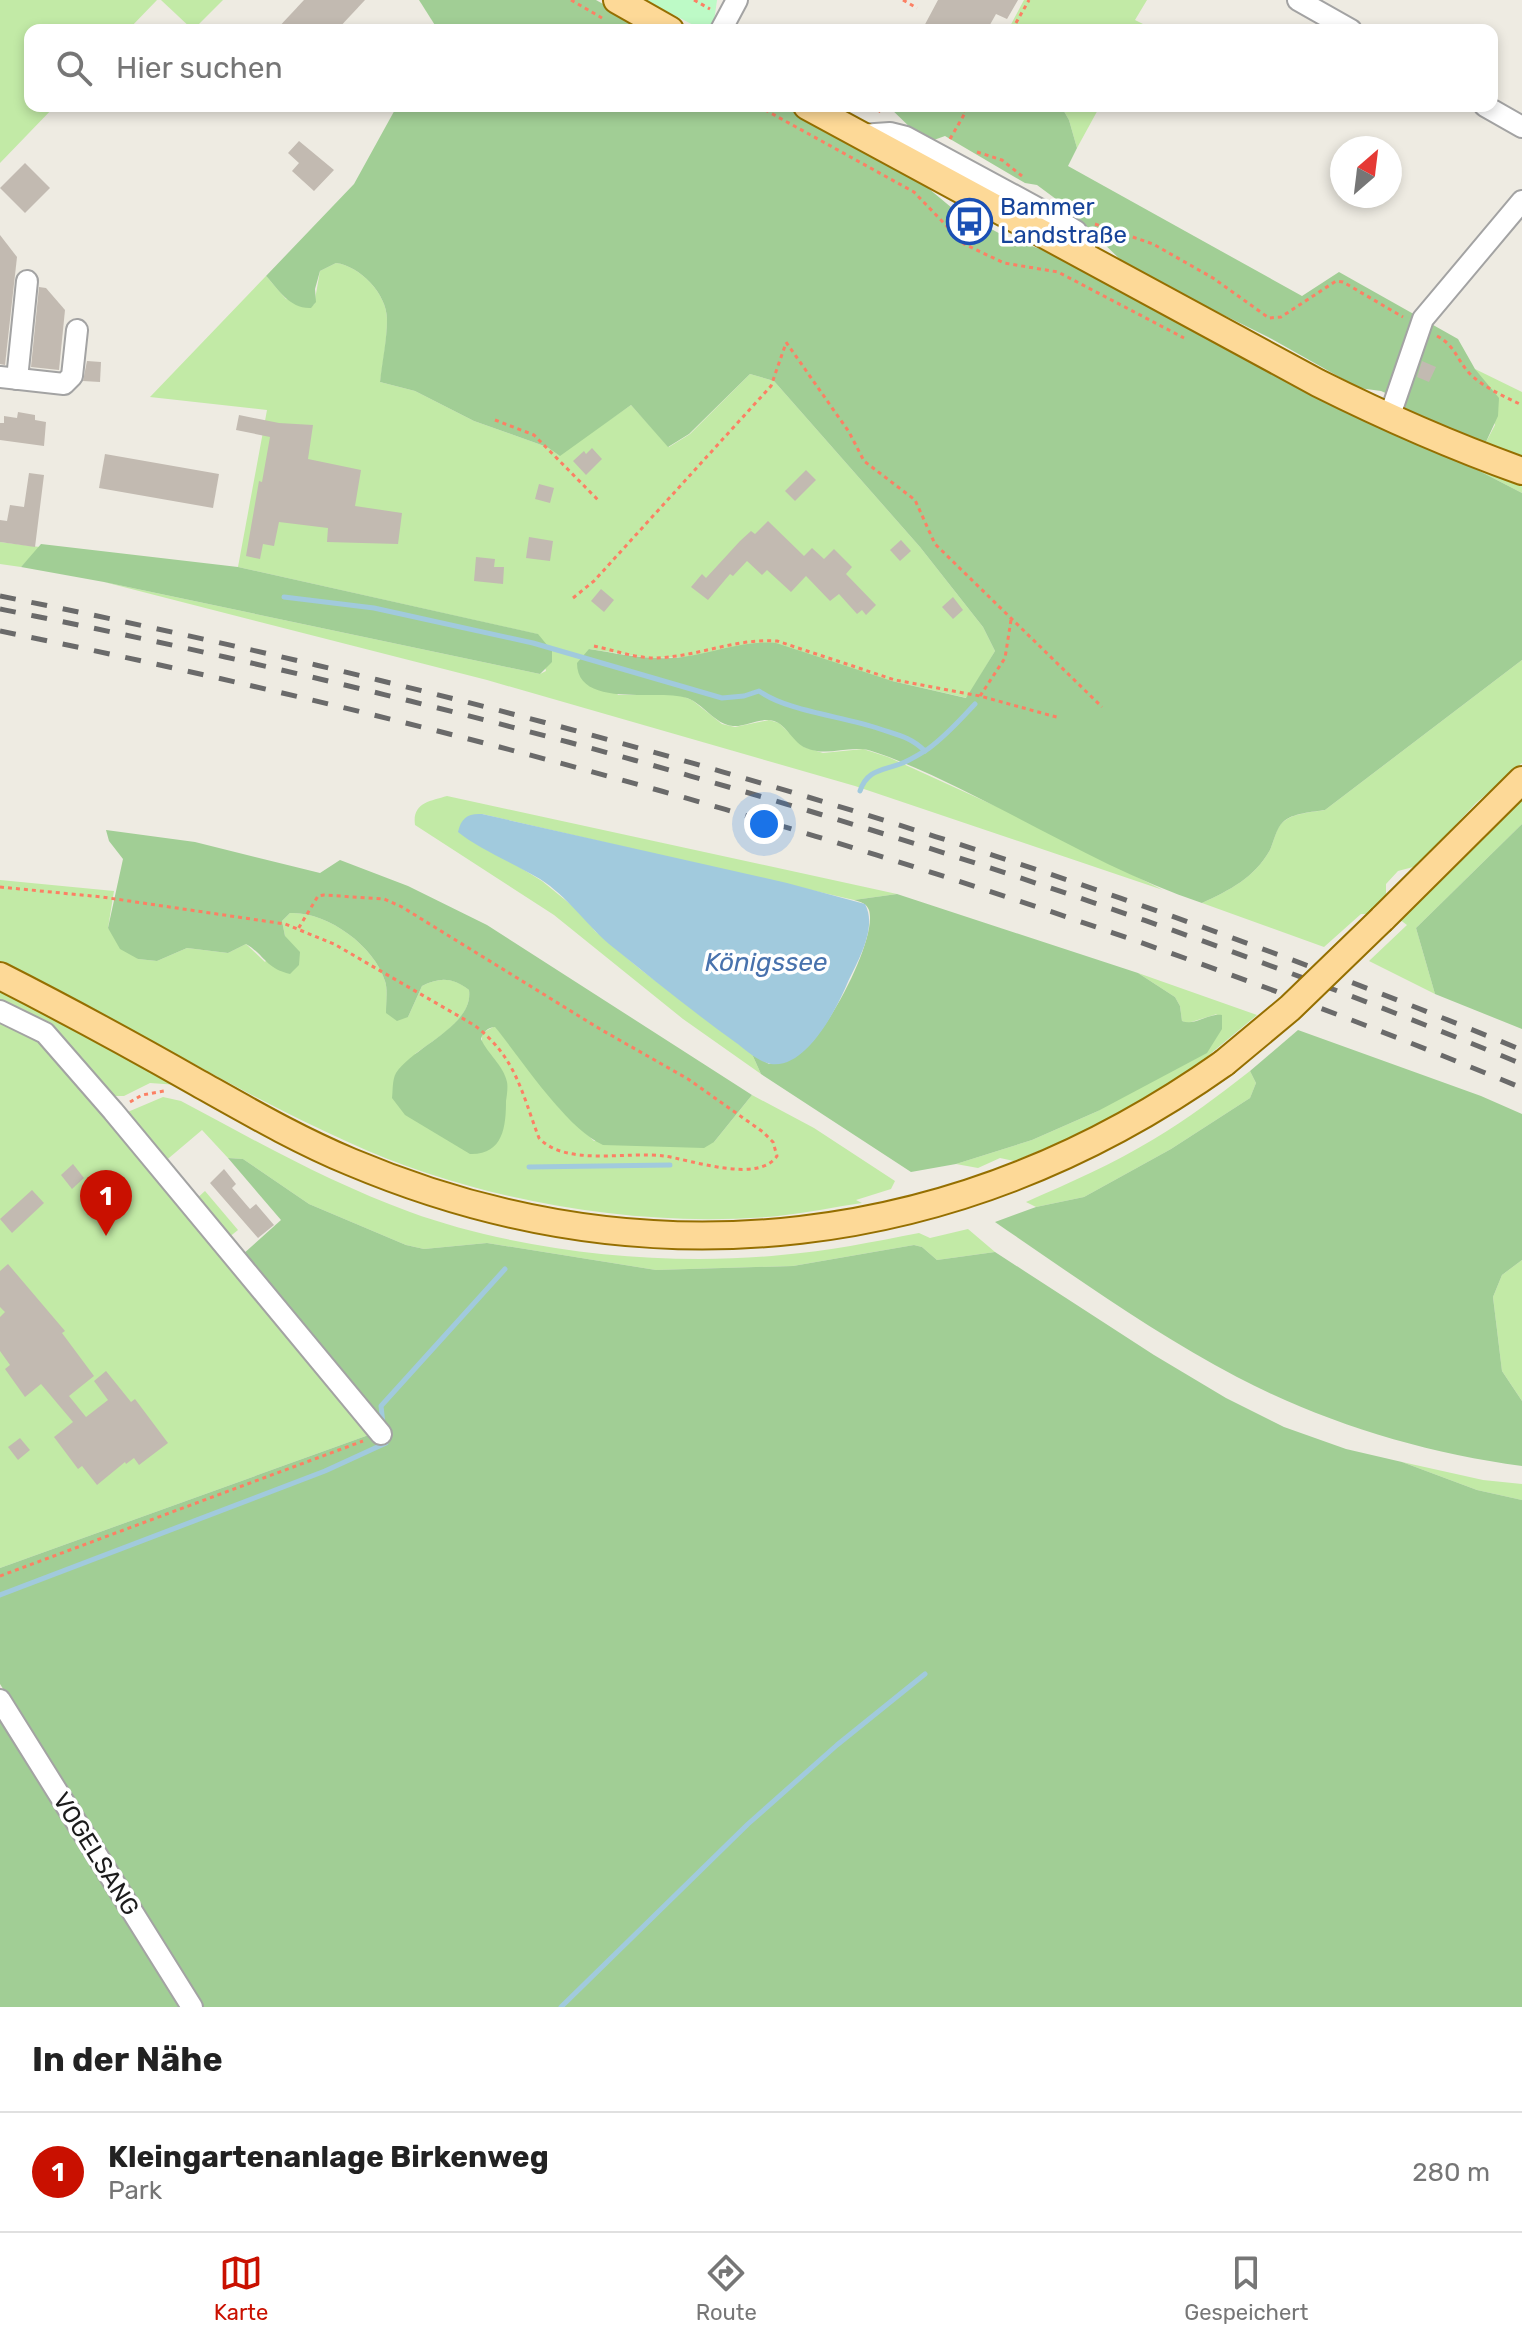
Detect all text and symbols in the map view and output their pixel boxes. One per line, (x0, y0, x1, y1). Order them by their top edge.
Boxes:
search box (24, 24, 1498, 112)
icon: search (52, 46, 96, 90)
text: Hier suchen (116, 50, 283, 86)
north arrow (1330, 136, 1402, 208)
place label: Bammer Landstraße (1000, 193, 1127, 249)
bus stop icon: Bammer Landstraße (945, 197, 993, 245)
your location (744, 804, 784, 844)
water label: Königssee (705, 947, 828, 978)
pin: 1 (80, 1170, 132, 1236)
street label: VOGELSANG (47, 1787, 145, 1921)
text: In der Nähe (32, 2039, 223, 2080)
text: Kleingartenanlage Birkenweg (108, 2139, 549, 2175)
text: 1 (52, 2157, 64, 2188)
text: 280 m (1412, 2157, 1490, 2188)
text: Park (108, 2175, 162, 2206)
tab: Karte (214, 2251, 268, 2326)
tab: Route (696, 2251, 757, 2326)
tab: Gespeichert (1184, 2251, 1308, 2326)

